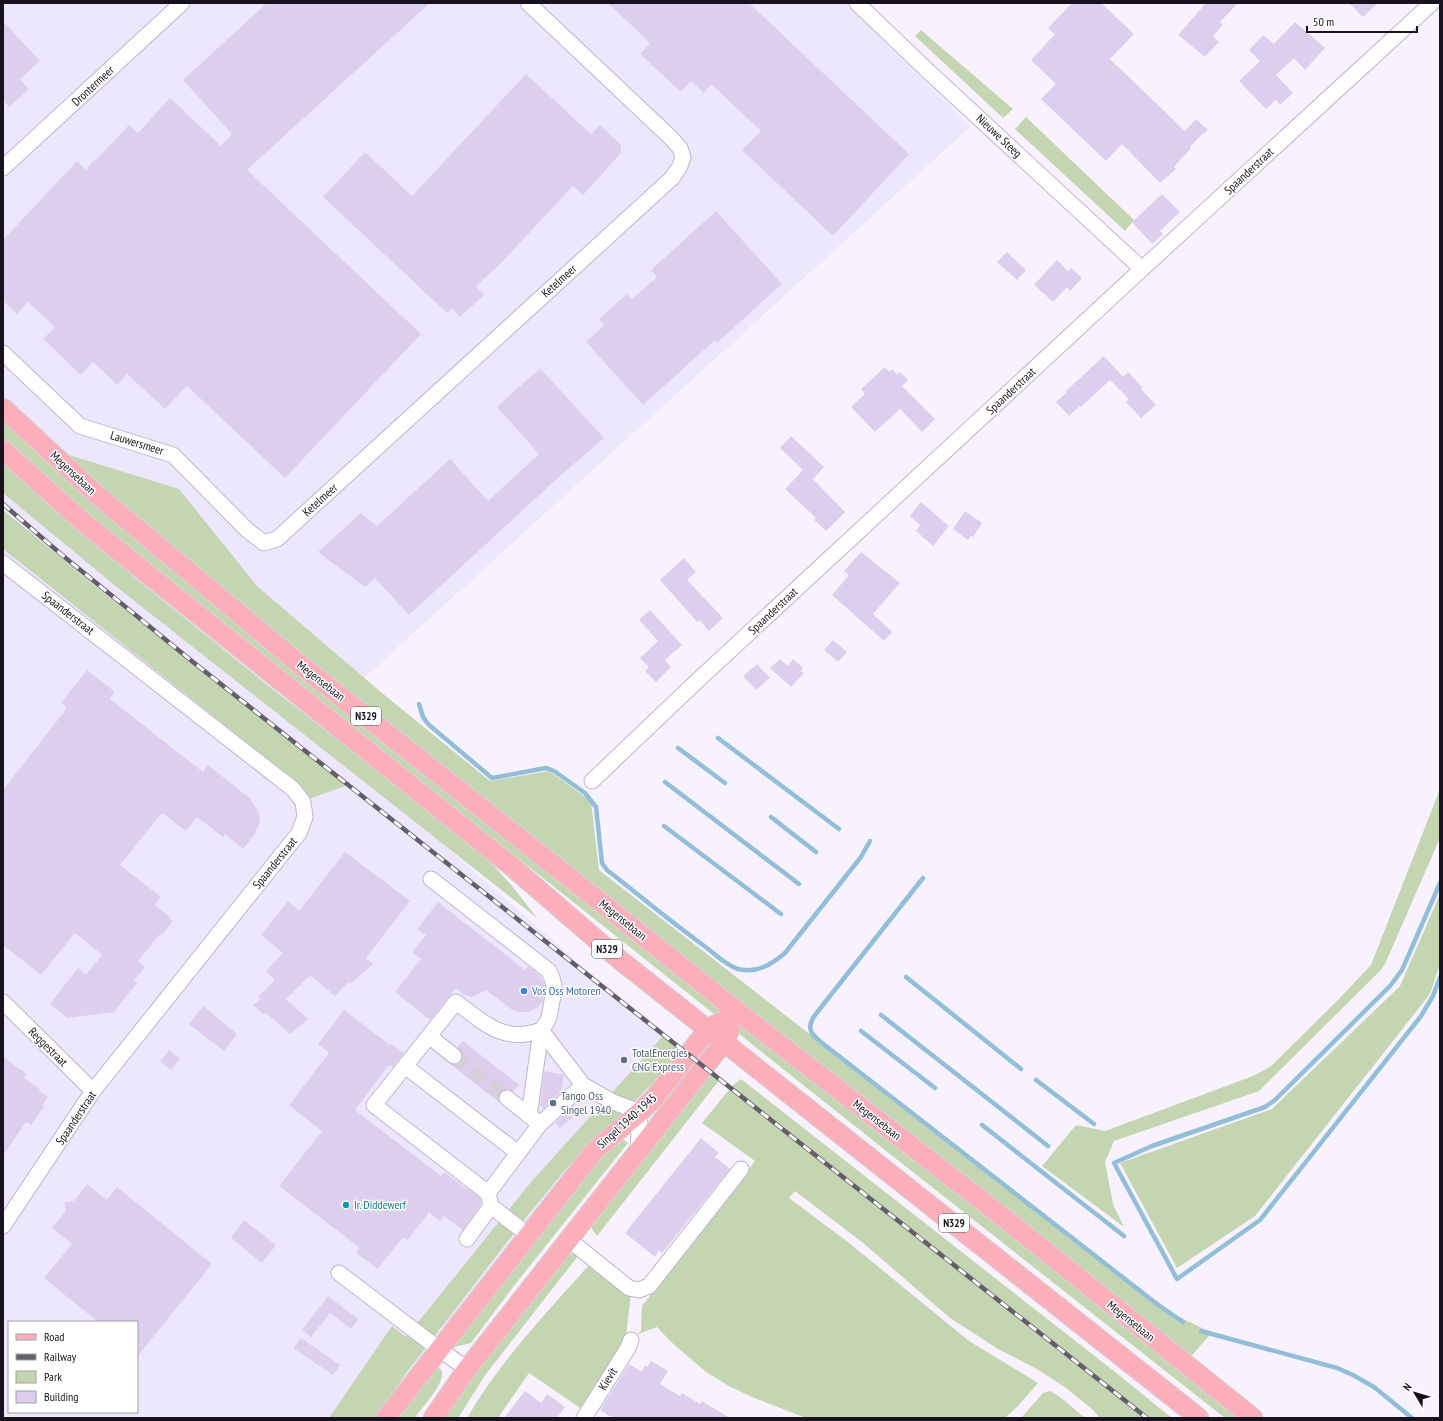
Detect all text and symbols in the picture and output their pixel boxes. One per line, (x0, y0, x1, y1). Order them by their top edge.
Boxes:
scale bar (1307, 8, 1417, 34)
text: 50 m (1313, 14, 1334, 29)
street label: Drontermeer (68, 62, 117, 109)
street label: Nieuwe Steeg (973, 111, 1025, 161)
street label: Spaanderstraat (1221, 143, 1277, 197)
street label: Ketelmeer (538, 260, 580, 300)
street label: Spaanderstraat (983, 363, 1039, 417)
street label: Lauwersmeer (109, 427, 166, 458)
street label: Megensebaan (47, 448, 99, 498)
street label: Ketelmeer (299, 479, 341, 519)
street label: Spaanderstraat (745, 583, 801, 637)
street label: Spaanderstraat (39, 588, 98, 638)
street label: Megensebaan (294, 657, 348, 704)
road number: N329 (351, 707, 381, 725)
street label: Spaanderstraat (249, 833, 300, 892)
street label: Megensebaan (596, 896, 650, 943)
road number: N329 (592, 940, 622, 958)
place label: Vos Oss Motoren (531, 983, 601, 998)
marker: Vos Oss Motoren (519, 986, 529, 996)
street label: Reggestraat (26, 1024, 71, 1070)
place label: TotalEnergies CNG Express (632, 1045, 688, 1074)
marker: TotalEnergies CNG Express (619, 1055, 629, 1065)
street label: Spaanderstraat (52, 1087, 100, 1148)
place label: Tango Oss Singel 1940 (561, 1088, 611, 1117)
street label: Singel 1940-1945 (594, 1090, 660, 1151)
street label: Megensebaan (850, 1096, 904, 1143)
marker: Tango Oss Singel 1940 (548, 1098, 558, 1108)
place label: Ir. Diddewerf (354, 1197, 407, 1212)
marker: Ir. Diddewerf (341, 1200, 351, 1210)
road number: N329 (939, 1214, 969, 1232)
street label: Megensebaan (1104, 1297, 1158, 1344)
legend (8, 1321, 138, 1413)
text: Road (44, 1329, 64, 1344)
text: Railway (44, 1349, 77, 1364)
street label: Kievit (595, 1364, 621, 1393)
text: Park (44, 1369, 62, 1384)
north arrow (1395, 1373, 1435, 1413)
text: N (1400, 1380, 1414, 1393)
text: Building (44, 1389, 79, 1404)

